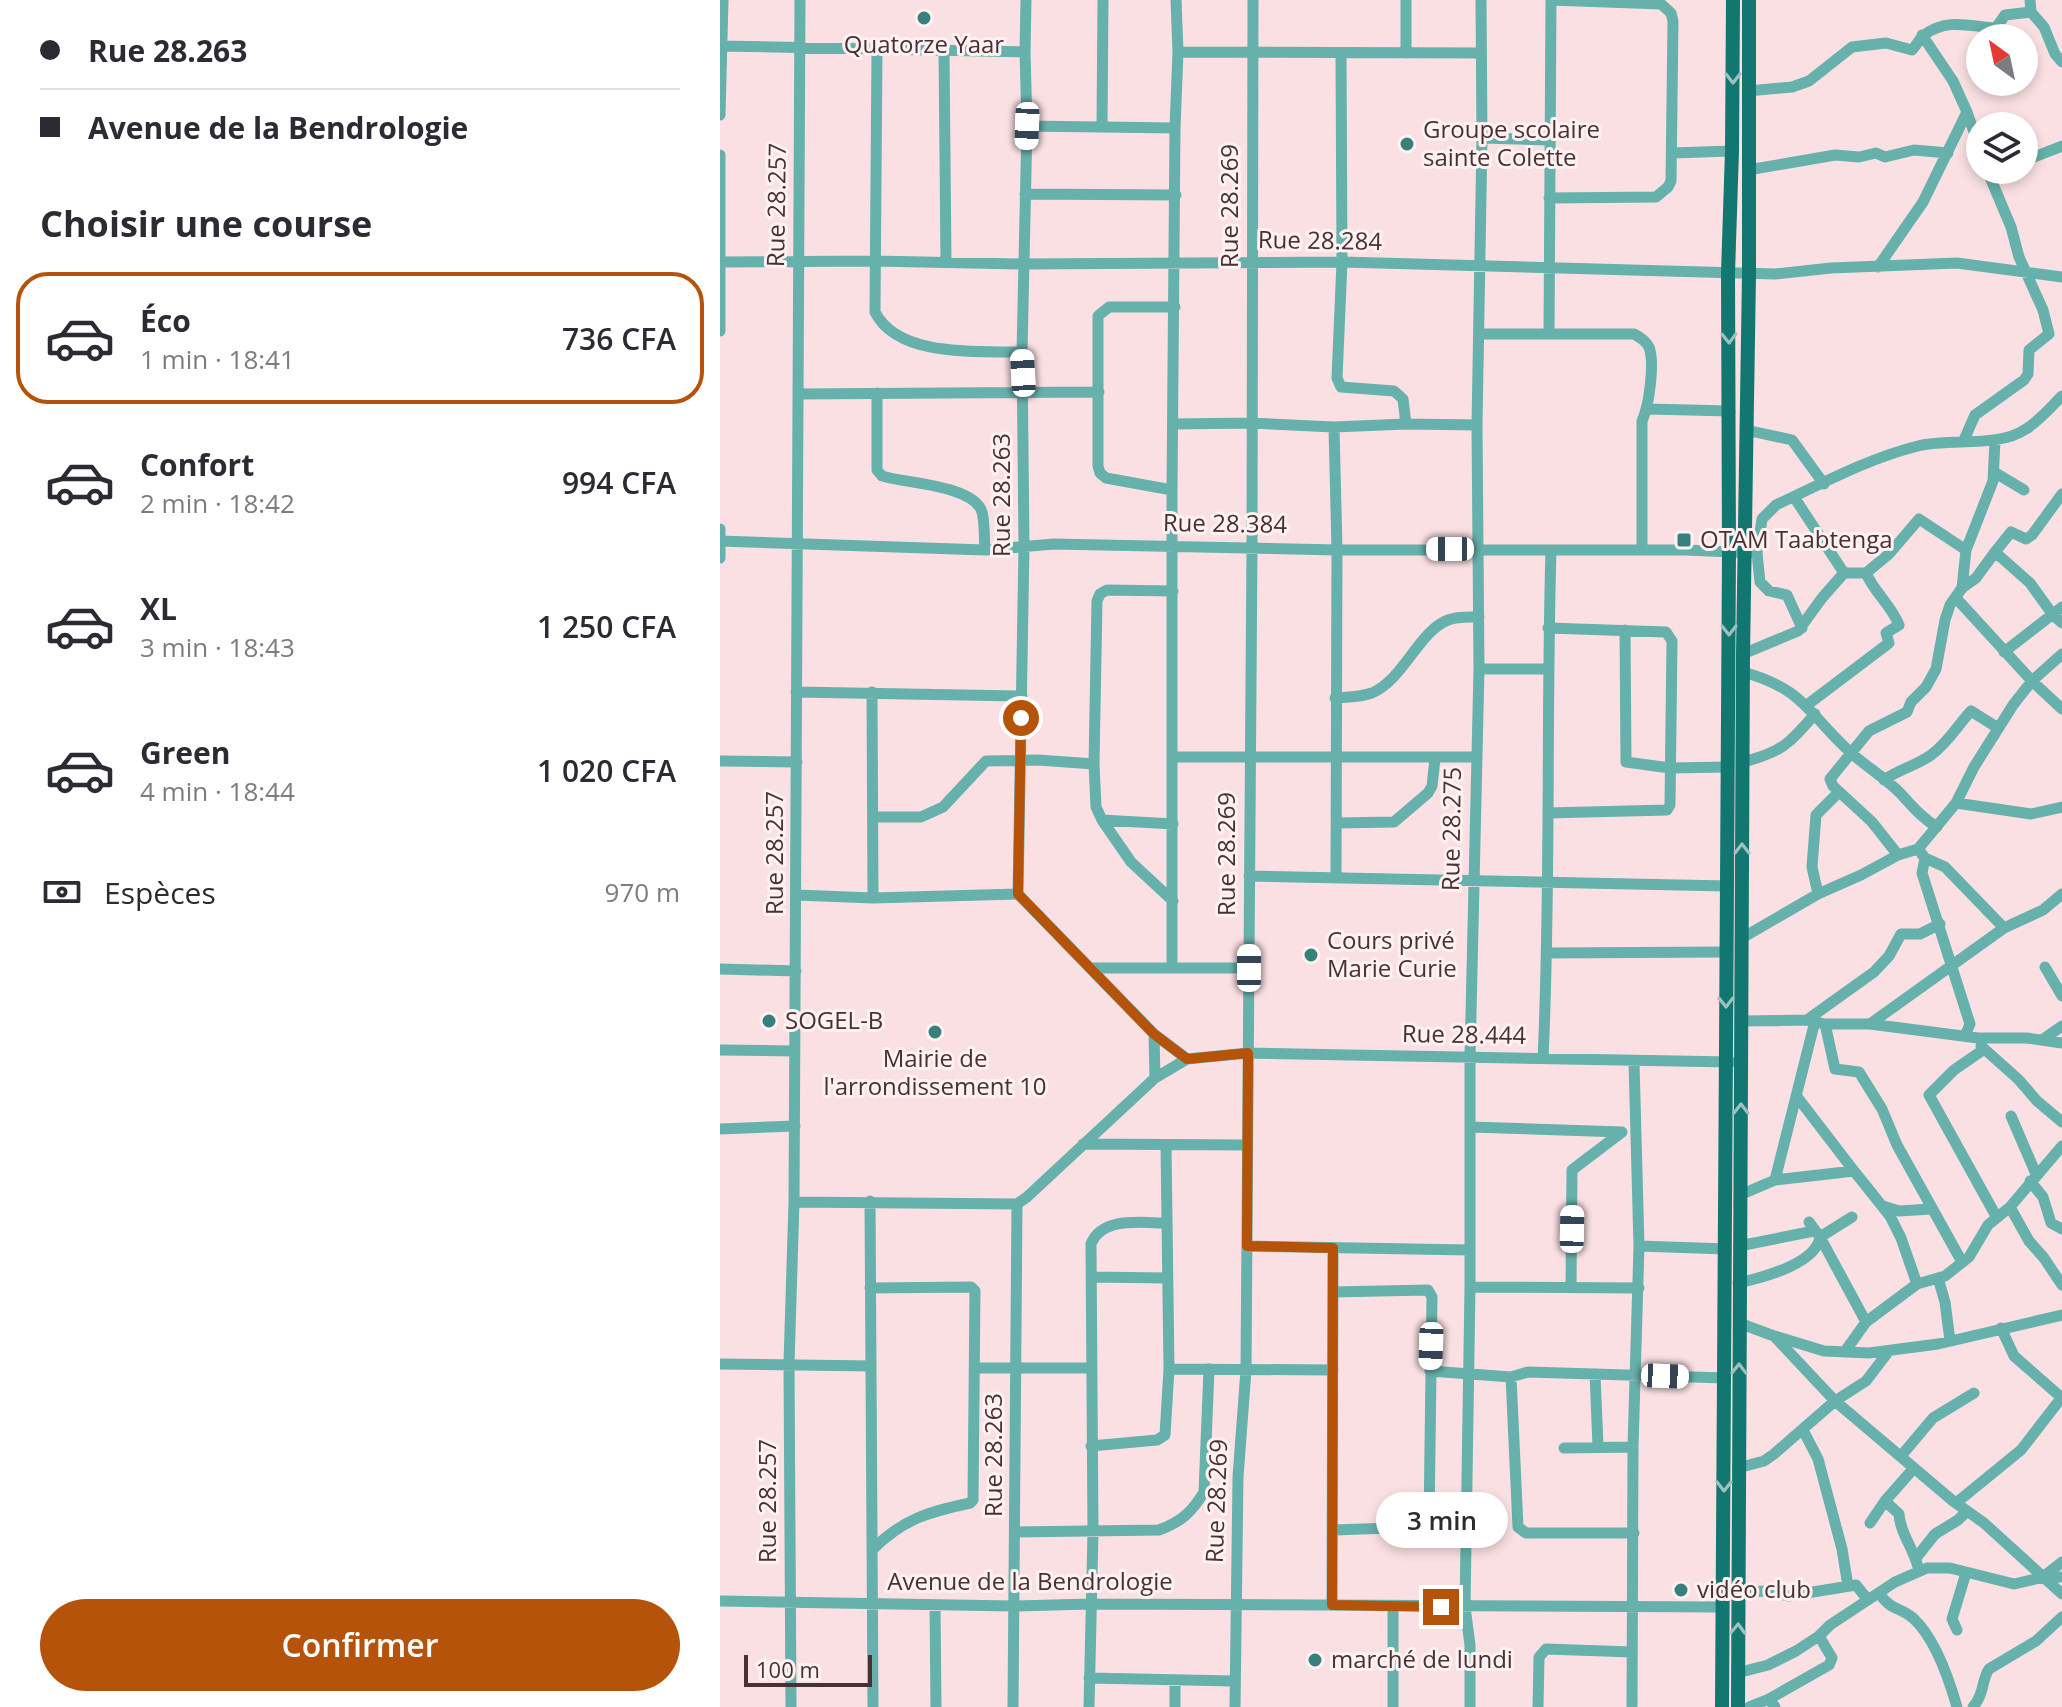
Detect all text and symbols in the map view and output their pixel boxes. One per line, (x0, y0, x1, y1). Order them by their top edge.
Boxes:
marker: Quatorze Yaar (915, 9, 933, 27)
north arrow (1966, 24, 2038, 96)
map controls (1966, 24, 2038, 184)
place label: Quatorze Yaar (844, 27, 1004, 60)
text: Rue 28.263 (88, 30, 247, 71)
one-way arrow (1724, 72, 1742, 85)
car (1014, 102, 1040, 150)
text: Avenue de la Bendrologie (88, 107, 468, 148)
place label: Groupe scolaire sainte Colette (1423, 112, 1600, 173)
button: layers (1966, 112, 2038, 184)
marker: Groupe scolaire sainte Colette (1398, 135, 1416, 153)
street label: Rue 28.257 (758, 143, 793, 267)
street label: Rue 28.269 (1212, 144, 1245, 268)
text: Choisir une course (40, 199, 372, 248)
street label: Rue 28.284 (1258, 222, 1383, 257)
text: Éco (140, 300, 191, 341)
icon: car (44, 302, 116, 374)
text: 736 CFA (562, 318, 676, 359)
one-way arrow (1720, 332, 1738, 345)
text: 1 min · 18:41 (140, 341, 295, 377)
car (1010, 348, 1036, 398)
street label: Rue 28.263 (984, 433, 1017, 557)
text: Confort (140, 444, 254, 485)
icon: car (44, 446, 116, 518)
text: 994 CFA (562, 462, 676, 503)
text: 2 min · 18:42 (140, 485, 295, 521)
street label: Rue 28.384 (1163, 505, 1288, 540)
place label: OTAM Taabtenga (1700, 522, 1893, 555)
marker: OTAM Taabtenga (1675, 531, 1693, 549)
car (1426, 537, 1474, 561)
text: XL (140, 588, 177, 629)
icon: car (44, 590, 116, 662)
text: 1 250 CFA (537, 606, 676, 647)
one-way arrow (1720, 624, 1738, 637)
text: 3 min · 18:43 (140, 629, 295, 665)
route start (1003, 700, 1039, 736)
text: Green (140, 732, 231, 773)
icon: car (44, 734, 116, 806)
text: 1 020 CFA (537, 750, 676, 791)
street label: Rue 28.275 (1433, 767, 1468, 891)
text: 4 min · 18:44 (140, 773, 295, 809)
street label: Rue 28.257 (757, 791, 790, 915)
street label: Rue 28.269 (1209, 792, 1242, 916)
one-way arrow (1733, 842, 1751, 855)
icon: cash (40, 870, 84, 914)
text: Espèces (104, 872, 216, 913)
text: 970 m (605, 874, 680, 910)
place label: Cours privé Marie Curie (1327, 923, 1457, 984)
car (1237, 944, 1261, 992)
marker: Cours privé Marie Curie (1302, 946, 1320, 964)
one-way arrow (1717, 996, 1735, 1009)
place label: SOGEL-B (785, 1003, 883, 1036)
marker: SOGEL-B (760, 1012, 778, 1030)
street label: Rue 28.444 (1402, 1016, 1527, 1051)
marker: Mairie de l'arrondissement 10 (926, 1023, 944, 1041)
place label: Mairie de l'arrondissement 10 (823, 1041, 1047, 1102)
one-way arrow (1732, 1102, 1750, 1115)
car (1560, 1205, 1584, 1253)
car (1418, 1322, 1444, 1370)
one-way arrow (1730, 1362, 1747, 1375)
car (1641, 1363, 1689, 1389)
street label: Rue 28.263 (976, 1393, 1009, 1517)
street label: Rue 28.269 (1197, 1438, 1234, 1564)
street label: Rue 28.257 (750, 1439, 783, 1563)
one-way arrow (1715, 1480, 1733, 1493)
callout: 3 min (1375, 1491, 1507, 1547)
text: 3 min (1407, 1502, 1477, 1538)
street label: Avenue de la Bendrologie (887, 1564, 1173, 1597)
place label: vidéo club (1697, 1572, 1811, 1605)
marker: vidéo club (1672, 1581, 1690, 1599)
route end (1423, 1589, 1459, 1625)
button: Confirmer (40, 1599, 680, 1691)
one-way arrow (1730, 1622, 1747, 1635)
place label: marché de lundi (1331, 1642, 1513, 1675)
scale bar (744, 1651, 872, 1687)
marker: marché de lundi (1306, 1651, 1324, 1669)
text: 100 m (756, 1654, 820, 1684)

